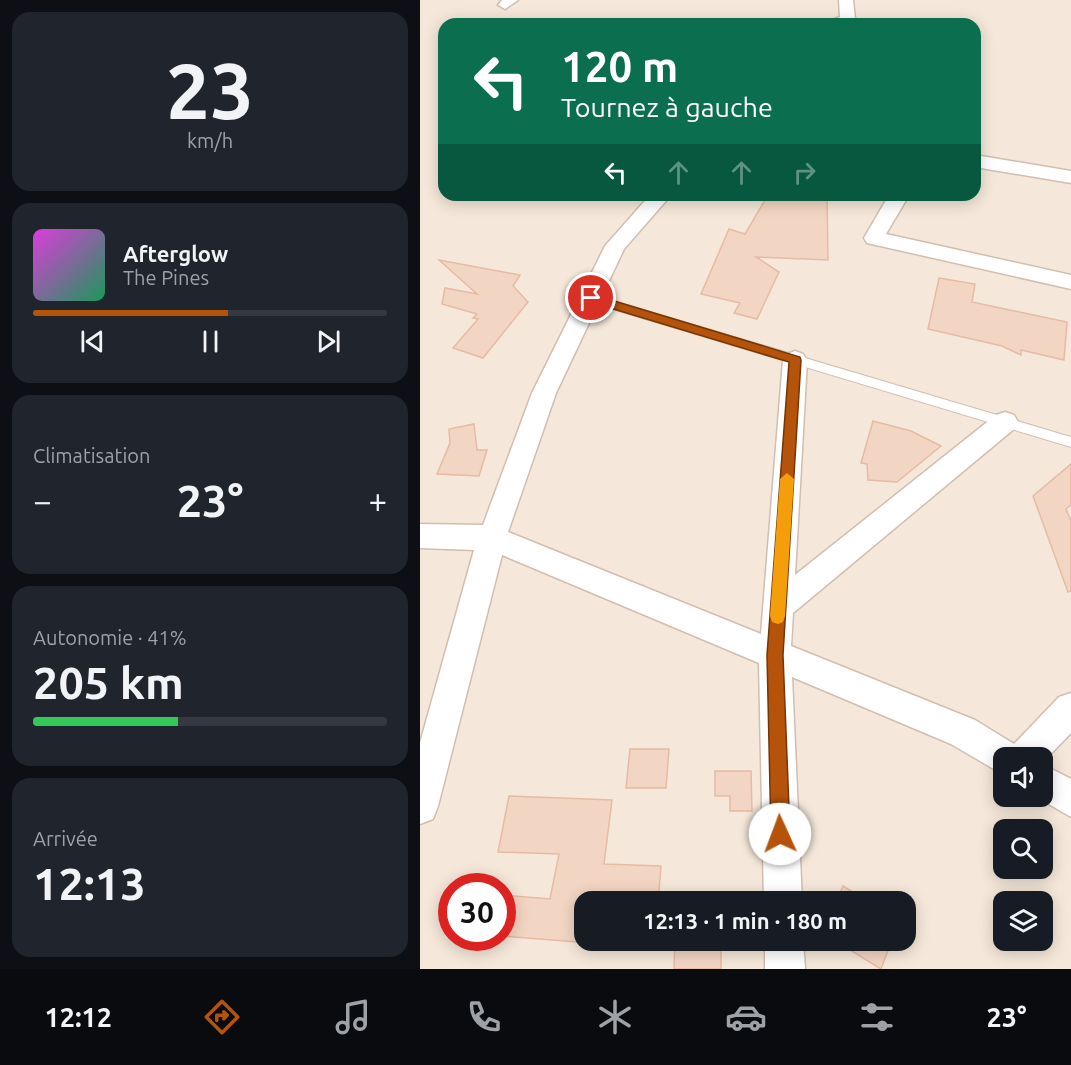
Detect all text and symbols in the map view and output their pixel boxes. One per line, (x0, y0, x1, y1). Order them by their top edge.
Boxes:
icon: left (462, 42, 540, 120)
text: 120 m (561, 43, 678, 90)
text: 23 (166, 46, 254, 134)
text: Tournez à gauche (561, 92, 773, 122)
text: km/h (187, 129, 233, 152)
icon: left (599, 156, 632, 189)
icon: ahead (662, 156, 695, 189)
icon: ahead (725, 156, 758, 189)
icon: right (788, 156, 821, 189)
text: Afterglow (123, 241, 228, 266)
text: The Pines (123, 266, 209, 289)
pin (565, 272, 616, 323)
icon: arrive (574, 281, 607, 314)
icon: previous (76, 325, 109, 358)
icon: pause (194, 325, 227, 358)
icon: next (312, 325, 345, 358)
text: Climatisation (33, 444, 150, 467)
text: 23° (177, 475, 243, 526)
text: − (33, 482, 52, 519)
text: + (368, 482, 387, 519)
text: Autonomie · 41% (33, 626, 187, 649)
text: 205 km (33, 657, 184, 708)
map controls (993, 747, 1053, 951)
button: sound (993, 747, 1053, 807)
position arrow (748, 802, 812, 866)
button: search (993, 819, 1053, 879)
text: Arrivée (33, 827, 98, 850)
text: 12:13 (33, 858, 146, 909)
speed limit sign: 30 (438, 873, 516, 951)
button: layers (993, 891, 1053, 951)
text: 12:13 · 1 min · 180 m (643, 908, 847, 933)
icon: directions (201, 996, 243, 1038)
icon: music (332, 996, 374, 1038)
icon: phone (463, 996, 505, 1038)
icon: climate (594, 996, 636, 1038)
icon: car (725, 996, 767, 1038)
icon: filters (856, 996, 898, 1038)
text: 12:12 (44, 1002, 112, 1032)
text: 23° (986, 1002, 1026, 1032)

